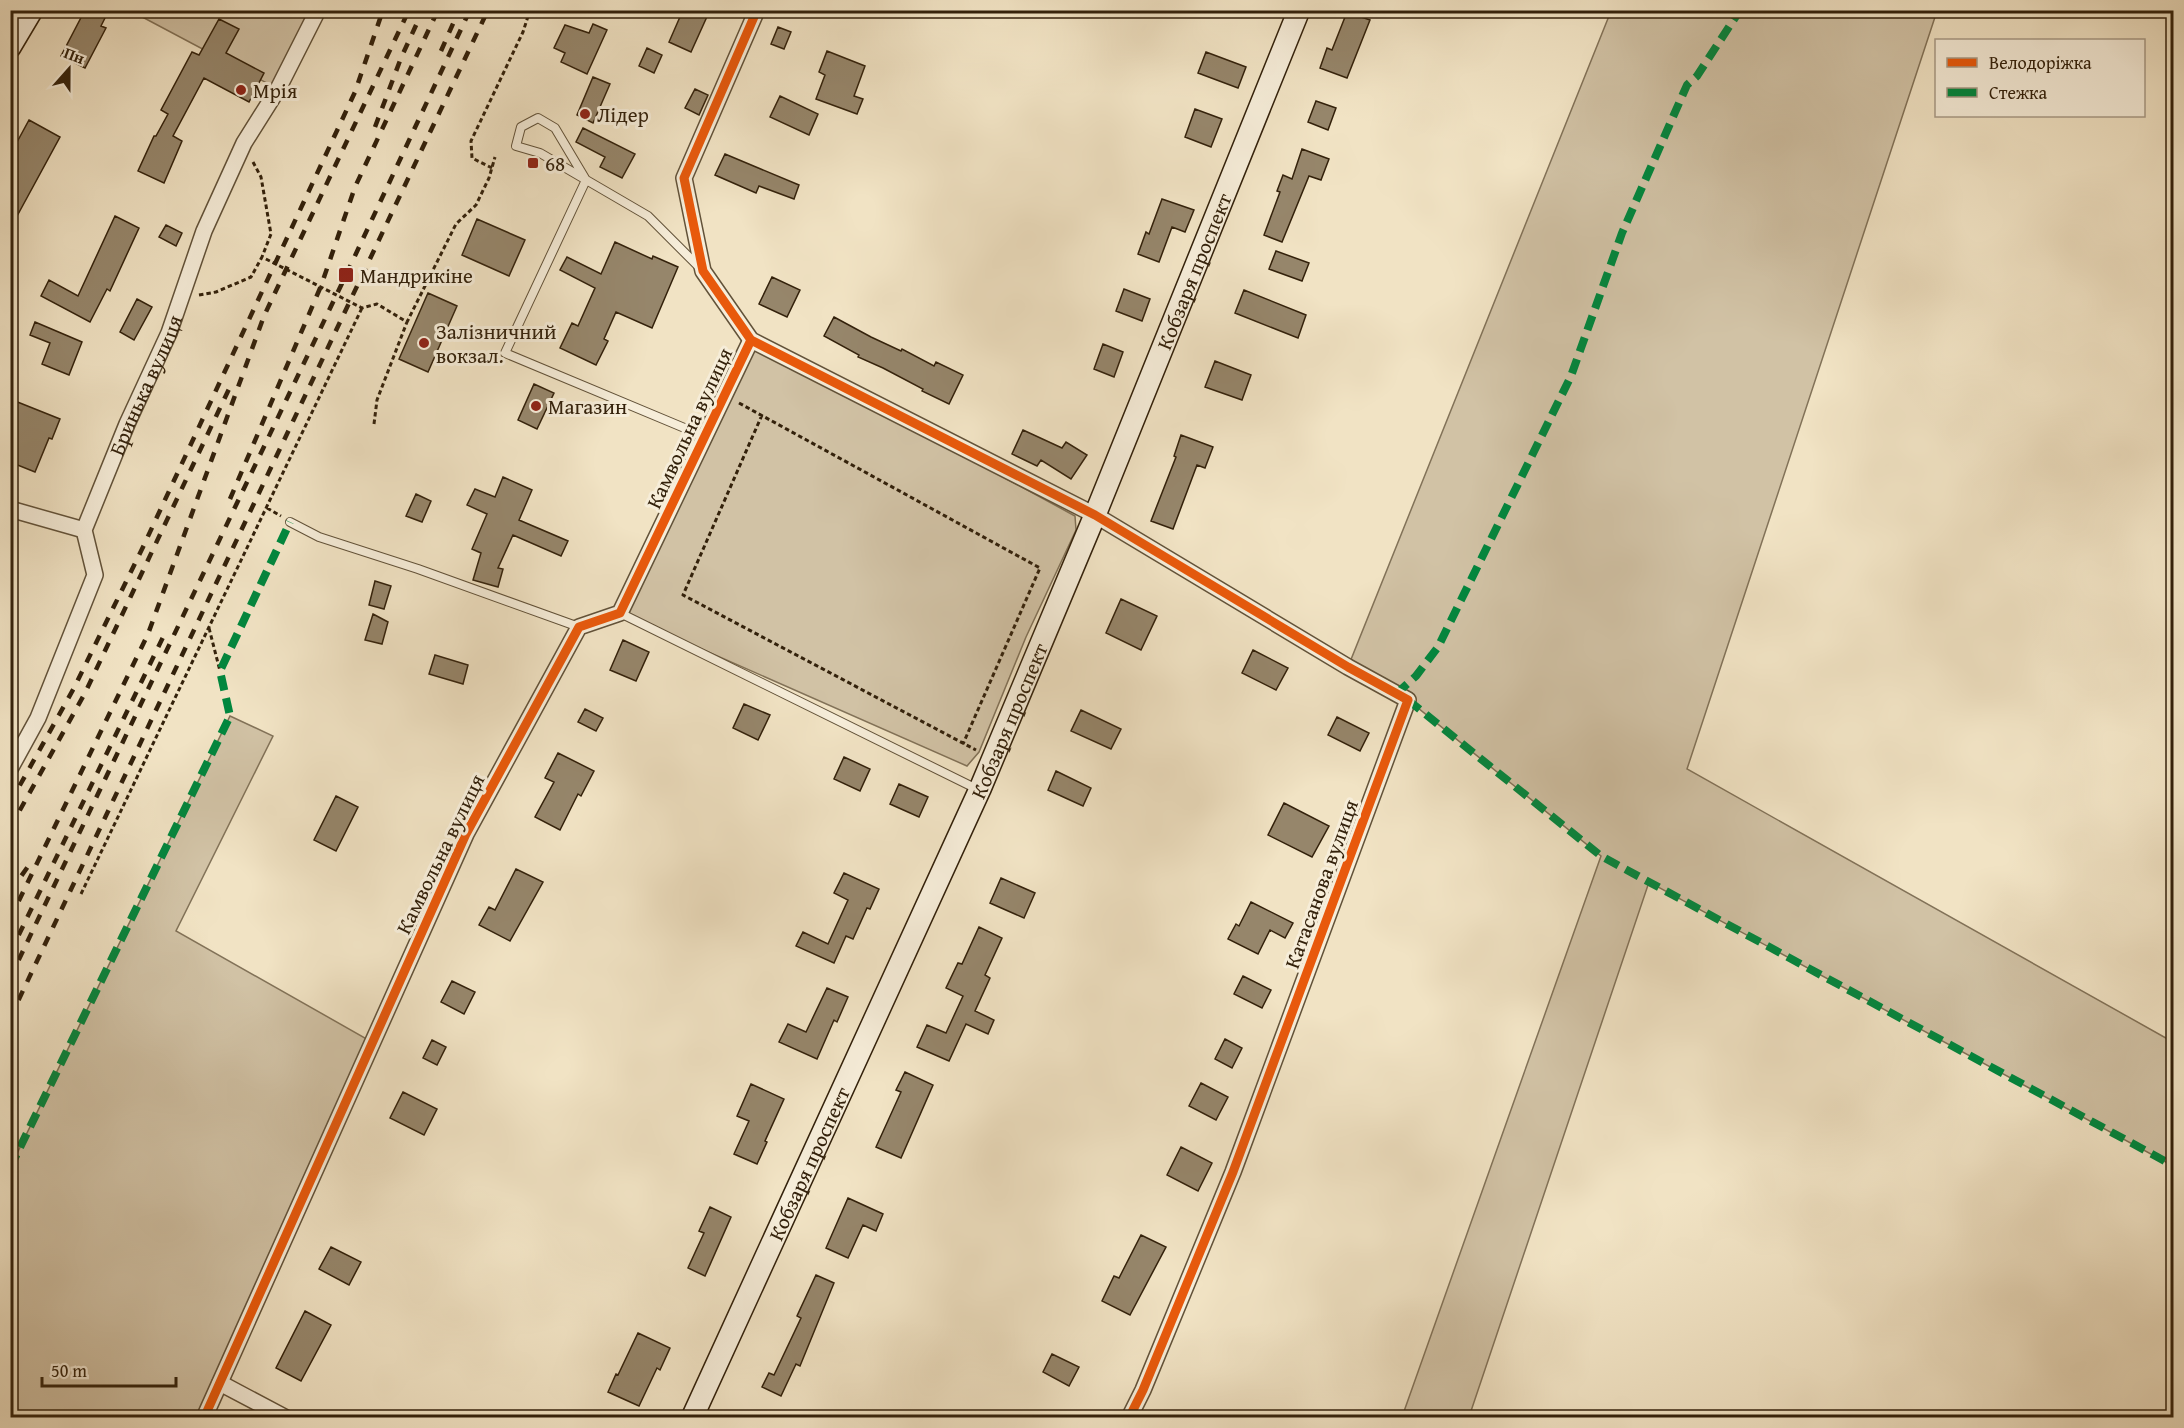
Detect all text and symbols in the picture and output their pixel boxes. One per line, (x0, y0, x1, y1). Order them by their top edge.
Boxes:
north arrow (39, 39, 99, 99)
legend (1935, 39, 2145, 117)
text: Пн (60, 40, 88, 70)
text: Велодоріжка (1989, 49, 2092, 76)
place label: Мрія (253, 75, 298, 106)
text: Стежка (1989, 79, 2048, 106)
marker: Мрія (234, 83, 248, 97)
place label: Лідер (597, 99, 649, 130)
marker: Лідер (578, 107, 592, 121)
place label: 68 (545, 148, 565, 179)
marker: 68 (526, 156, 540, 170)
street label: Кобзаря проспект (1148, 188, 1239, 354)
place label: Мандрикіне (360, 260, 473, 291)
marker: Мандрикіне (337, 266, 355, 284)
street label: Бринька вулиця (100, 310, 190, 460)
place label: Залізничний вокзал. (436, 316, 557, 371)
marker: Залізничний вокзал. (417, 336, 431, 350)
street label: Камвольна вулиця (638, 342, 740, 514)
place label: Магазин (548, 391, 627, 422)
marker: Магазин (529, 399, 543, 413)
street label: Кобзаря проспект (962, 638, 1055, 804)
street label: Камвольна вулиця (388, 768, 492, 939)
street label: Катасанова вулиця (1276, 795, 1366, 973)
street label: Кобзаря проспект (760, 1081, 857, 1245)
scale bar (42, 1350, 176, 1388)
text: 50 m (51, 1357, 87, 1384)

